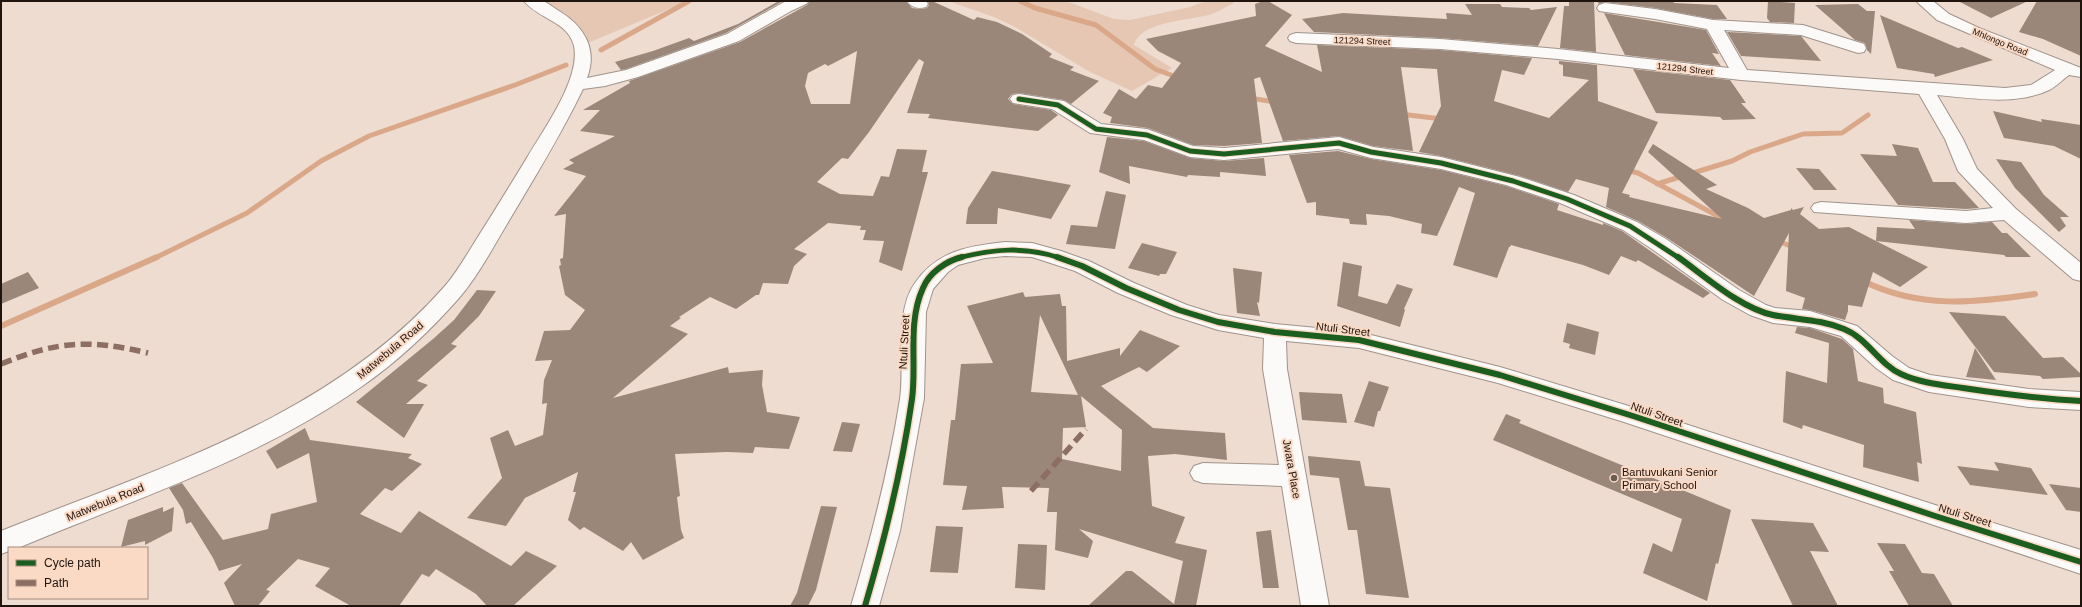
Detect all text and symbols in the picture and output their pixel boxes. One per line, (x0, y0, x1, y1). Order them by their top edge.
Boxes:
street label: Mhlongo Road (1971, 26, 2029, 58)
street label: 121294 Street (1334, 35, 1391, 47)
street label: 121294 Street (1656, 61, 1714, 77)
street label: Ntuli Street (897, 315, 911, 369)
street label: Matwebula Road (355, 319, 425, 381)
street label: Ntuli Street (1315, 320, 1371, 338)
street label: Ntuli Street (1629, 399, 1685, 429)
street label: Jwara Place (1281, 438, 1303, 500)
place label: Bantuvukani Senior Primary School (1622, 466, 1718, 491)
marker: Bantuvukani Senior Primary School (1609, 473, 1619, 483)
street label: Matwebula Road (64, 481, 146, 523)
street label: Ntuli Street (1937, 501, 1993, 529)
legend (8, 547, 148, 599)
text: Cycle path (44, 556, 101, 570)
text: Path (44, 576, 69, 590)

